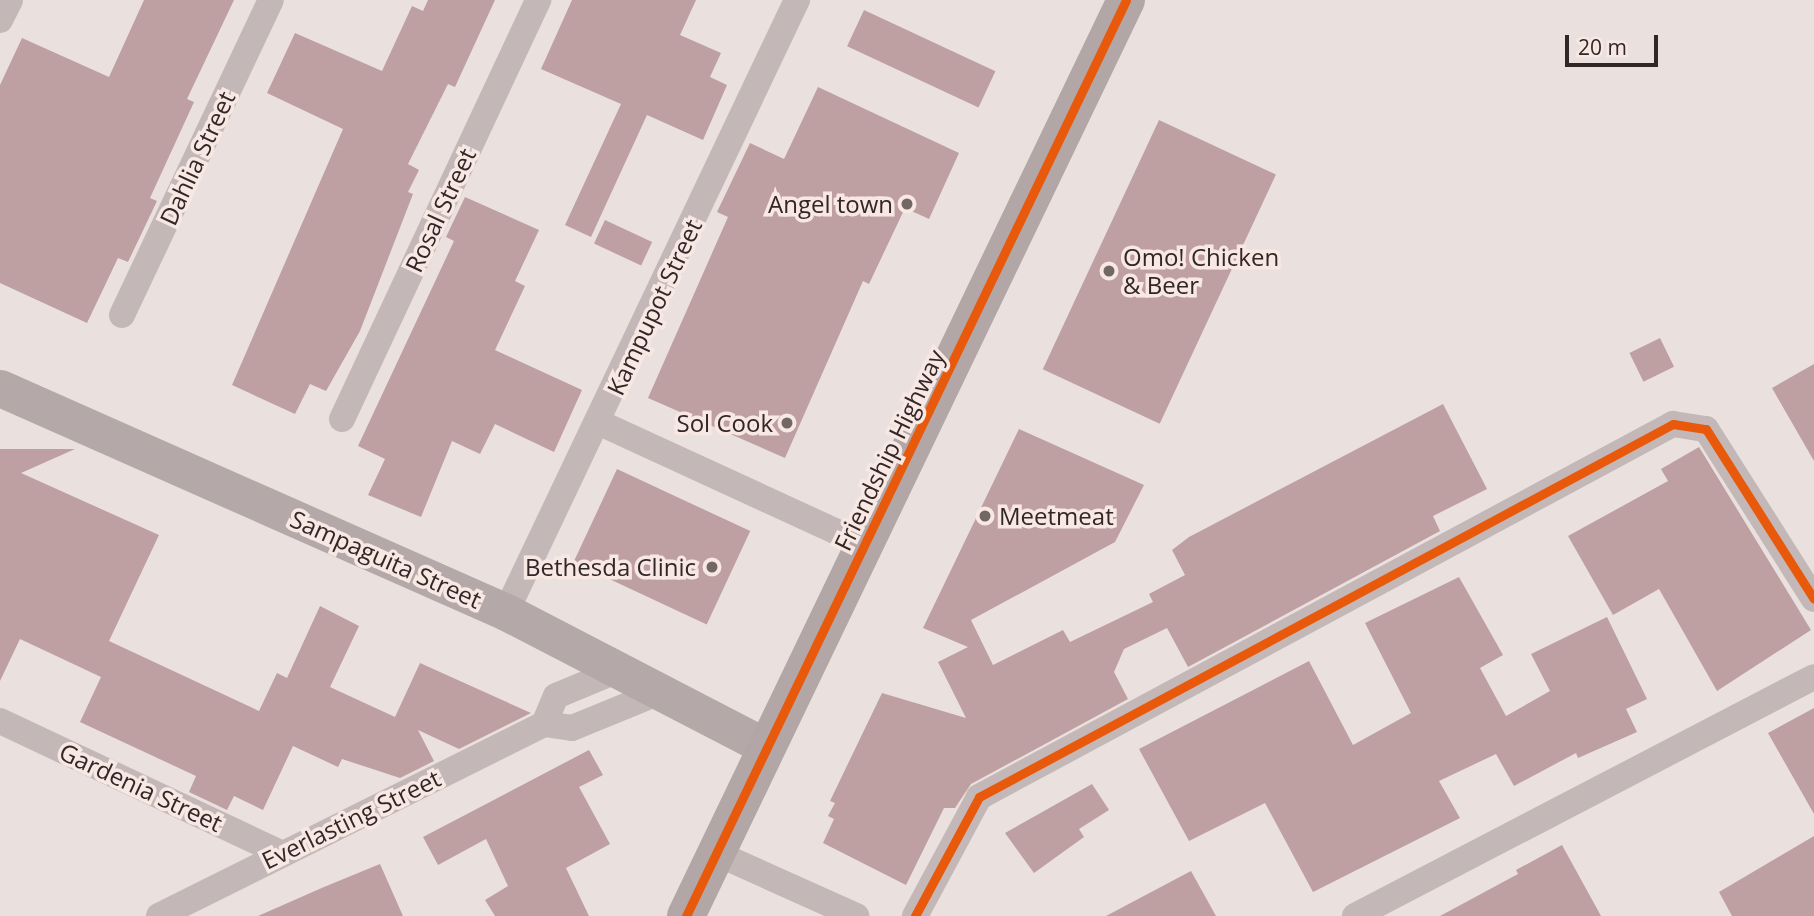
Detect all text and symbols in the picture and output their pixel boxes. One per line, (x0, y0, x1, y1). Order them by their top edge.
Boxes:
scale bar (1569, 21, 1662, 65)
text: 20 m (1578, 33, 1627, 61)
street label: Dahlia Street (153, 87, 241, 229)
street label: Rosal Street (399, 143, 481, 277)
place label: Angel town (768, 190, 893, 218)
marker: Angel town (899, 196, 915, 212)
street label: Kampupot Street (601, 215, 707, 399)
place label: Omo! Chicken & Beer (1123, 243, 1279, 299)
marker: Omo! Chicken & Beer (1101, 263, 1117, 279)
street label: Friendship Highway (828, 345, 950, 555)
place label: Sol Cook (677, 409, 773, 437)
marker: Sol Cook (779, 415, 795, 431)
place label: Meetmeat (999, 502, 1114, 530)
street label: Sampaguita Street (286, 504, 486, 614)
marker: Meetmeat (977, 508, 993, 524)
place label: Bethesda Clinic (525, 553, 696, 581)
marker: Bethesda Clinic (702, 557, 722, 577)
street label: Gardenia Street (55, 737, 227, 837)
street label: Everlasting Street (257, 763, 445, 875)

